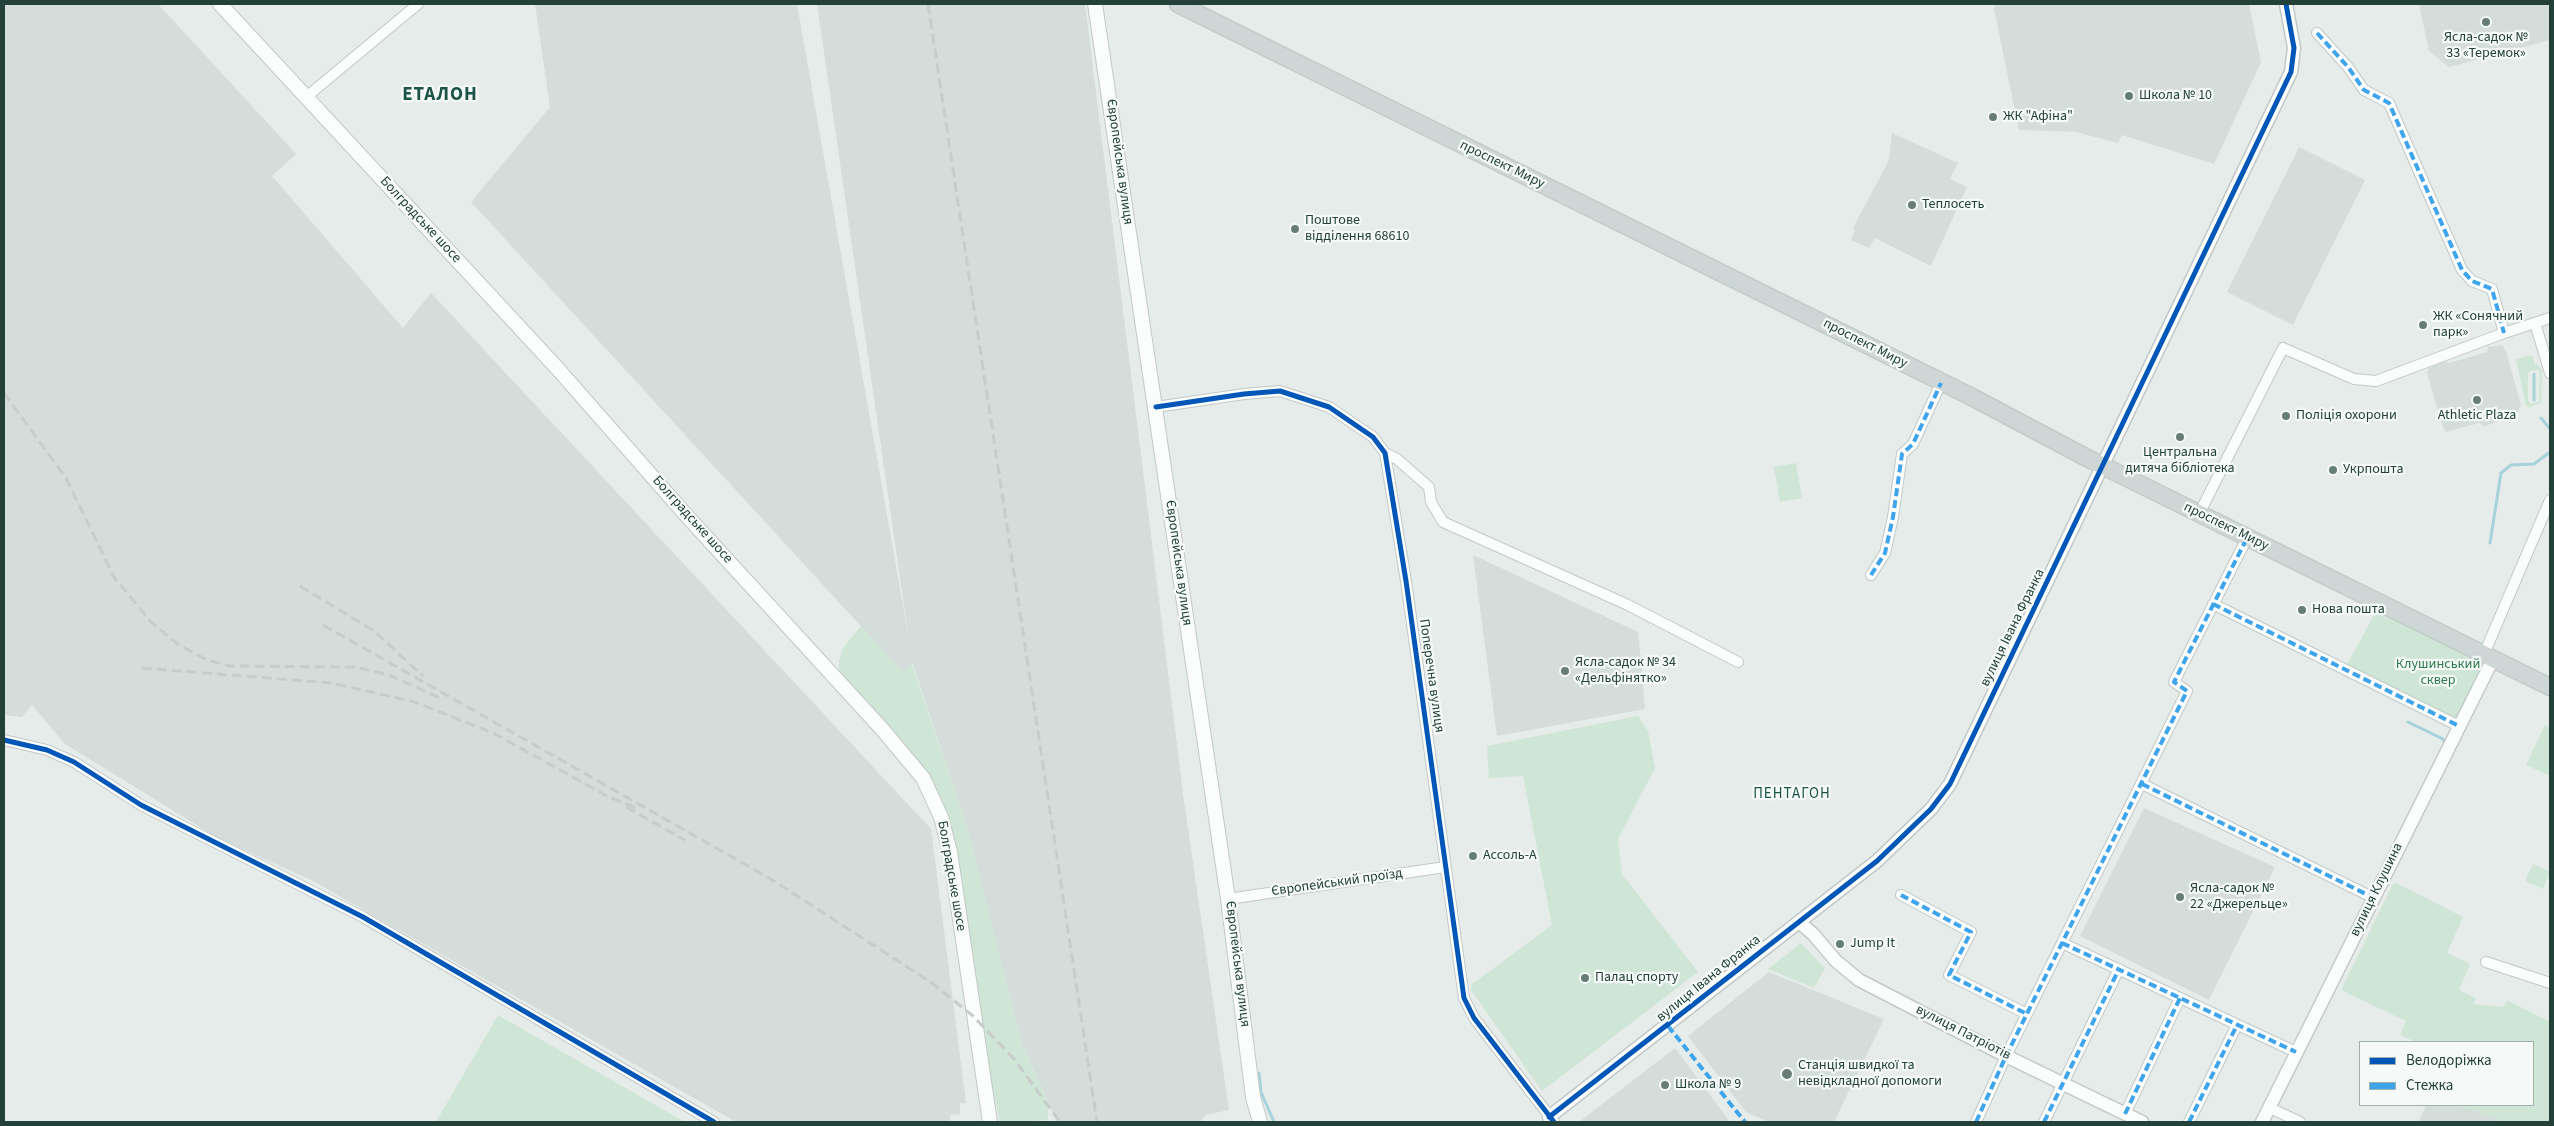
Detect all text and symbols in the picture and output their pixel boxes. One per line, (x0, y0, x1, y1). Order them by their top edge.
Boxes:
marker: Ясла-садок № 33 «Теремок» (2480, 16, 2492, 28)
place label: Ясла-садок № 33 «Теремок» (2444, 30, 2528, 62)
district label: ЕТАЛОН (401, 85, 479, 107)
place label: Школа № 10 (2139, 88, 2212, 104)
marker: Школа № 10 (2123, 90, 2135, 102)
street label: Європейська вулиця (1102, 98, 1136, 226)
place label: ЖК "Афіна" (2003, 109, 2073, 125)
marker: ЖК "Афіна" (1987, 111, 1999, 123)
street label: проспект Миру (1457, 137, 1547, 193)
street label: Болградське шосе (376, 173, 464, 267)
place label: Теплосеть (1922, 197, 1984, 213)
marker: Теплосеть (1906, 199, 1918, 211)
place label: Поштове відділення 68610 (1305, 213, 1409, 246)
marker: Поштове відділення 68610 (1289, 223, 1301, 235)
place label: ЖК «Сонячний парк» (2433, 309, 2523, 342)
street label: проспект Миру (1820, 316, 1910, 372)
marker: ЖК «Сонячний парк» (2417, 319, 2429, 331)
marker: Athletic Plaza (2471, 394, 2483, 406)
place label: Поліція охорони (2296, 408, 2397, 424)
place label: Athletic Plaza (2438, 408, 2516, 424)
marker: Поліція охорони (2280, 410, 2292, 422)
marker: Центральна дитяча бібліотека (2174, 431, 2186, 443)
place label: Центральна дитяча бібліотека (2125, 445, 2235, 478)
place label: Укрпошта (2343, 462, 2403, 478)
marker: Укрпошта (2327, 464, 2339, 476)
street label: Болградське шосе (648, 473, 736, 567)
street label: Європейська вулиця (1161, 499, 1195, 627)
street label: проспект Миру (2181, 499, 2271, 555)
street label: вулиця Івана Франка (1977, 566, 2049, 690)
place label: Нова пошта (2312, 602, 2385, 618)
marker: Нова пошта (2296, 604, 2308, 616)
street label: Поперечна вулиця (1415, 618, 1447, 734)
place label: Ясла-садок № 34 «Дельфінятко» (1575, 655, 1676, 688)
park label: Клушинський сквер (2396, 657, 2480, 690)
marker: Ясла-садок № 34 «Дельфінятко» (1559, 665, 1571, 677)
district label: ПЕНТАГОН (1752, 786, 1832, 804)
street label: Болградське шосе (933, 819, 969, 933)
street label: вулиця Клушина (2347, 840, 2407, 940)
place label: Ассоль-А (1483, 848, 1537, 864)
marker: Ассоль-А (1467, 850, 1479, 862)
street label: Європейський проїзд (1270, 865, 1404, 901)
place label: Ясла-садок № 22 «Джерельце» (2190, 881, 2288, 914)
marker: Ясла-садок № 22 «Джерельце» (2174, 891, 2186, 903)
street label: Європейська вулиця (1221, 900, 1253, 1028)
street label: вулиця Івана Франка (1654, 932, 1764, 1026)
place label: Jump It (1850, 936, 1895, 952)
marker: Jump It (1834, 938, 1846, 950)
place label: Палац спорту (1595, 970, 1678, 986)
marker: Палац спорту (1579, 972, 1591, 984)
street label: вулиця Патріотів (1913, 1002, 2013, 1064)
legend (2359, 1041, 2534, 1106)
text: Велодоріжка (2406, 1050, 2492, 1071)
place label: Станція швидкої та невідкладної допомоги (1798, 1058, 1942, 1090)
marker: Станція швидкої та невідкладної допомоги (1780, 1067, 1794, 1081)
text: Стежка (2406, 1075, 2453, 1096)
place label: Школа № 9 (1675, 1077, 1741, 1093)
marker: Школа № 9 (1659, 1079, 1671, 1091)

